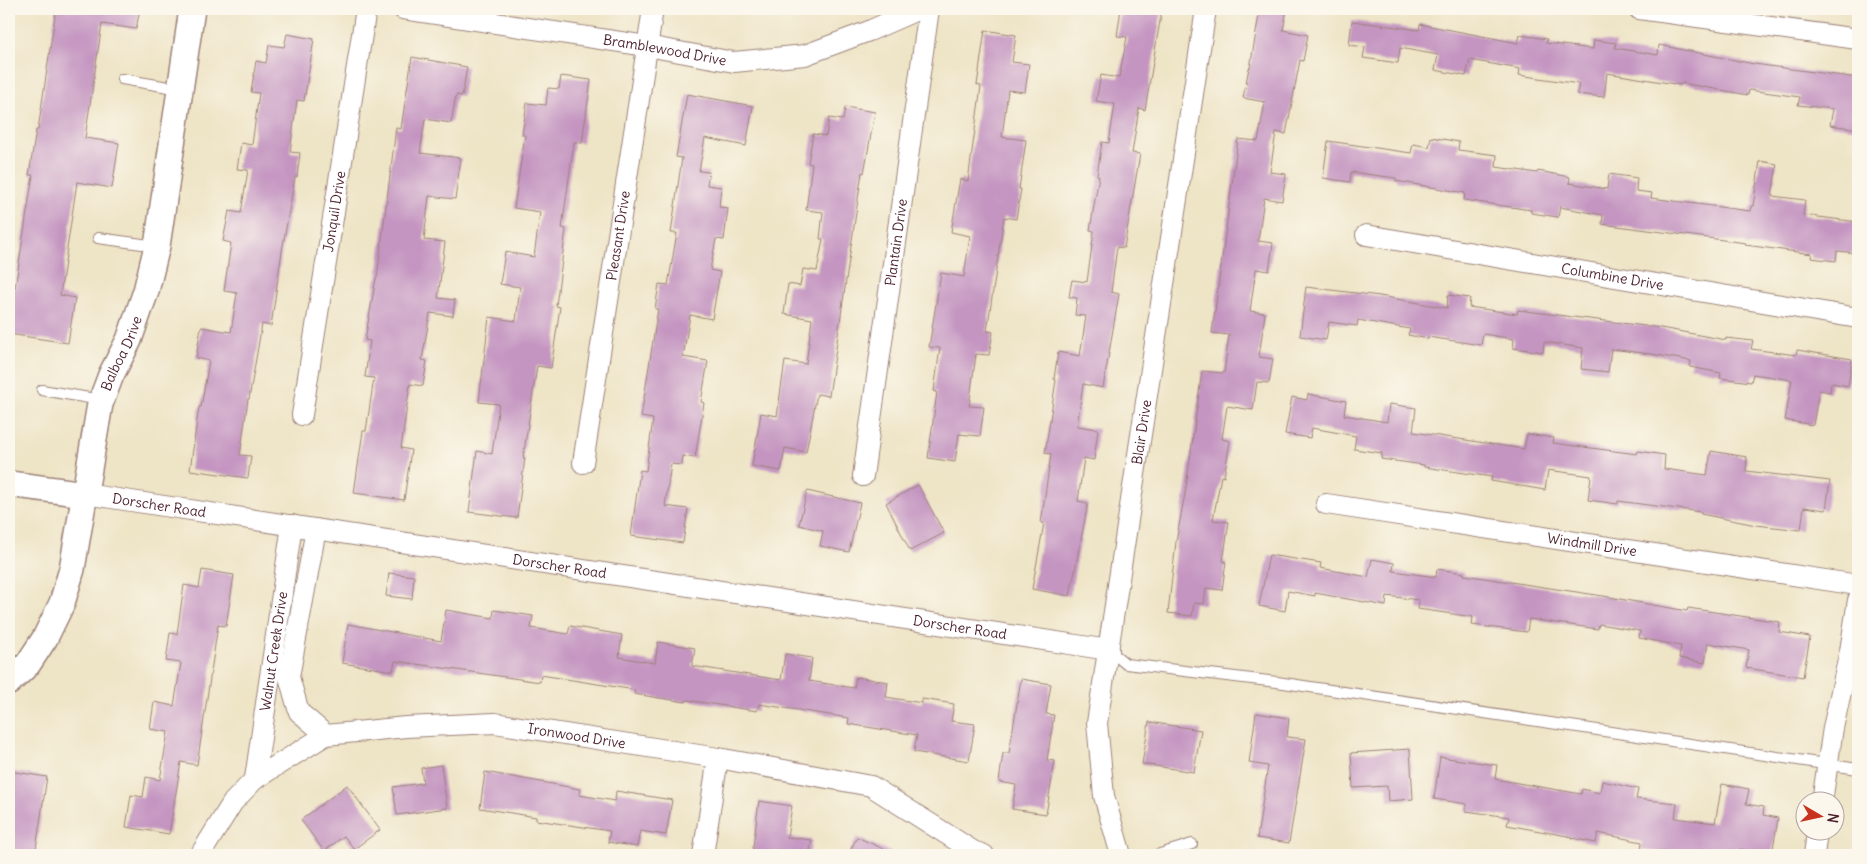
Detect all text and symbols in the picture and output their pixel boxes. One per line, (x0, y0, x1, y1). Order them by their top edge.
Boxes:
street label: Bramblewood Drive (602, 30, 728, 69)
street label: Jonquil Drive (319, 170, 349, 253)
street label: Pleasant Drive (602, 190, 634, 282)
street label: Plantain Drive (881, 197, 911, 287)
street label: Columbine Drive (1560, 259, 1665, 294)
street label: Balboa Drive (97, 314, 146, 393)
street label: Blair Drive (1128, 398, 1155, 466)
street label: Dorscher Road (111, 489, 207, 521)
street label: Windmill Drive (1546, 529, 1638, 560)
street label: Dorscher Road (511, 550, 608, 582)
street label: Walnut Creek Drive (256, 590, 291, 712)
street label: Dorscher Road (912, 611, 1008, 643)
street label: Ironwood Drive (526, 719, 627, 752)
north arrow (1794, 792, 1844, 842)
text: N (1823, 812, 1842, 824)

